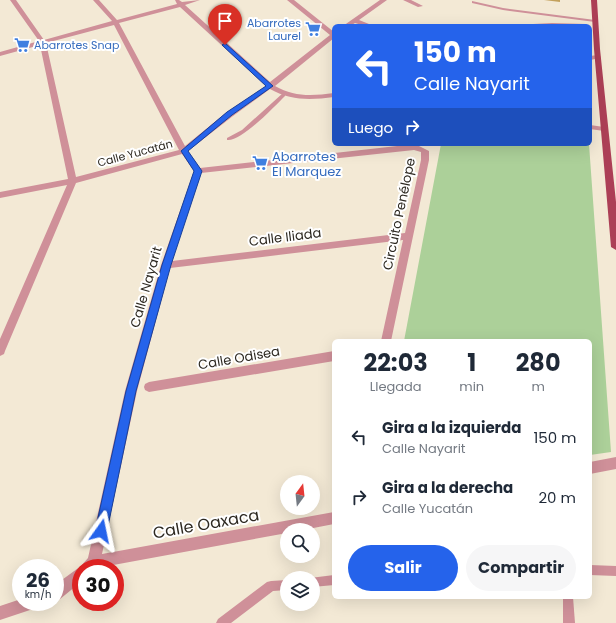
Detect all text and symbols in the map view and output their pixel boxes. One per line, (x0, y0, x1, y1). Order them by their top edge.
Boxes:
pin (208, 4, 242, 45)
icon: arrive (214, 10, 236, 32)
place label: Abarrotes Laurel (247, 15, 301, 44)
supermarket icon: Abarrotes Laurel (304, 20, 322, 38)
text: 150 m (414, 33, 497, 72)
supermarket icon: Abarrotes Snap (13, 36, 31, 54)
place label: Abarrotes Snap (34, 37, 119, 53)
icon: left (348, 40, 400, 92)
text: Calle Nayarit (414, 71, 530, 96)
icon: right (401, 116, 423, 138)
text: Luego (348, 117, 393, 138)
street label: Calle Yucatán (96, 135, 174, 171)
place label: Abarrotes El Marquez (272, 147, 341, 181)
supermarket icon: Abarrotes El Marquez (251, 154, 269, 172)
street label: Circuito Penélope (378, 156, 420, 272)
street label: Calle Iliada (248, 223, 322, 251)
street label: Calle Nayarit (125, 244, 167, 330)
street label: Calle Odisea (197, 341, 281, 375)
text: 22:03 (363, 346, 428, 379)
text: 1 (467, 346, 476, 379)
text: 280 (516, 346, 561, 379)
text: Llegada (370, 377, 422, 396)
text: min (459, 377, 484, 396)
text: m (531, 377, 545, 396)
text: Gira a la izquierda (382, 417, 521, 438)
icon: left (348, 426, 370, 448)
text: 150 m (533, 427, 577, 448)
text: Calle Nayarit (382, 439, 466, 458)
north arrow (280, 475, 320, 515)
map controls (280, 475, 320, 611)
text: Gira a la derecha (382, 477, 513, 498)
icon: right (348, 486, 370, 508)
text: 20 m (538, 487, 576, 508)
text: Calle Yucatán (382, 499, 473, 518)
street label: Calle Oaxaca (151, 503, 261, 545)
position arrow (80, 510, 122, 552)
button: search (280, 523, 320, 563)
button: Salir (348, 545, 458, 591)
button: Compartir (466, 545, 576, 591)
speed limit sign: 30 (72, 559, 124, 611)
text: 26 (26, 566, 50, 594)
button: layers (280, 571, 320, 611)
text: km/h (25, 587, 51, 602)

